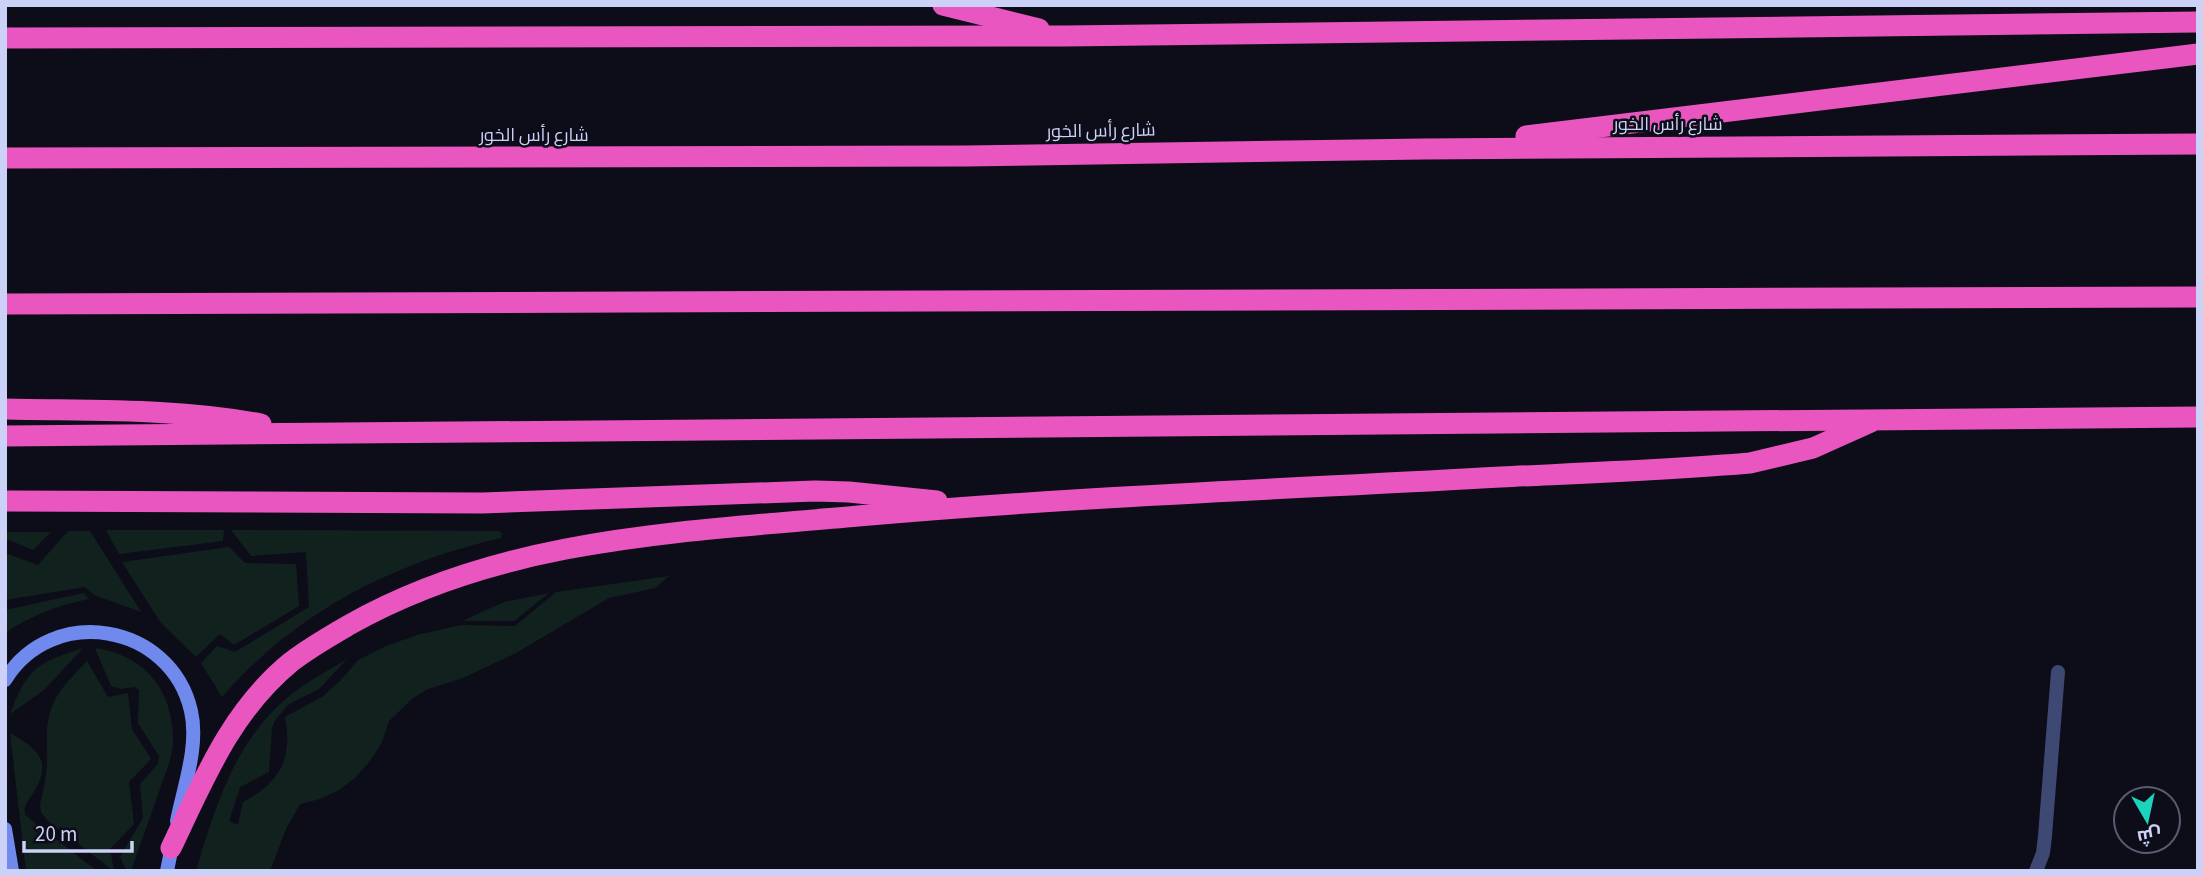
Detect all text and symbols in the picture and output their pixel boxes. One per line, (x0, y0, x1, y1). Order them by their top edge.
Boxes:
street label: شارع رأس الخور (1612, 112, 1723, 137)
street label: شارع رأس الخور (1045, 118, 1156, 144)
street label: شارع رأس الخور (478, 123, 589, 148)
north arrow (2112, 785, 2182, 855)
scale bar (24, 810, 133, 854)
text: 20 m (35, 819, 77, 849)
text: ش (2135, 820, 2164, 851)

